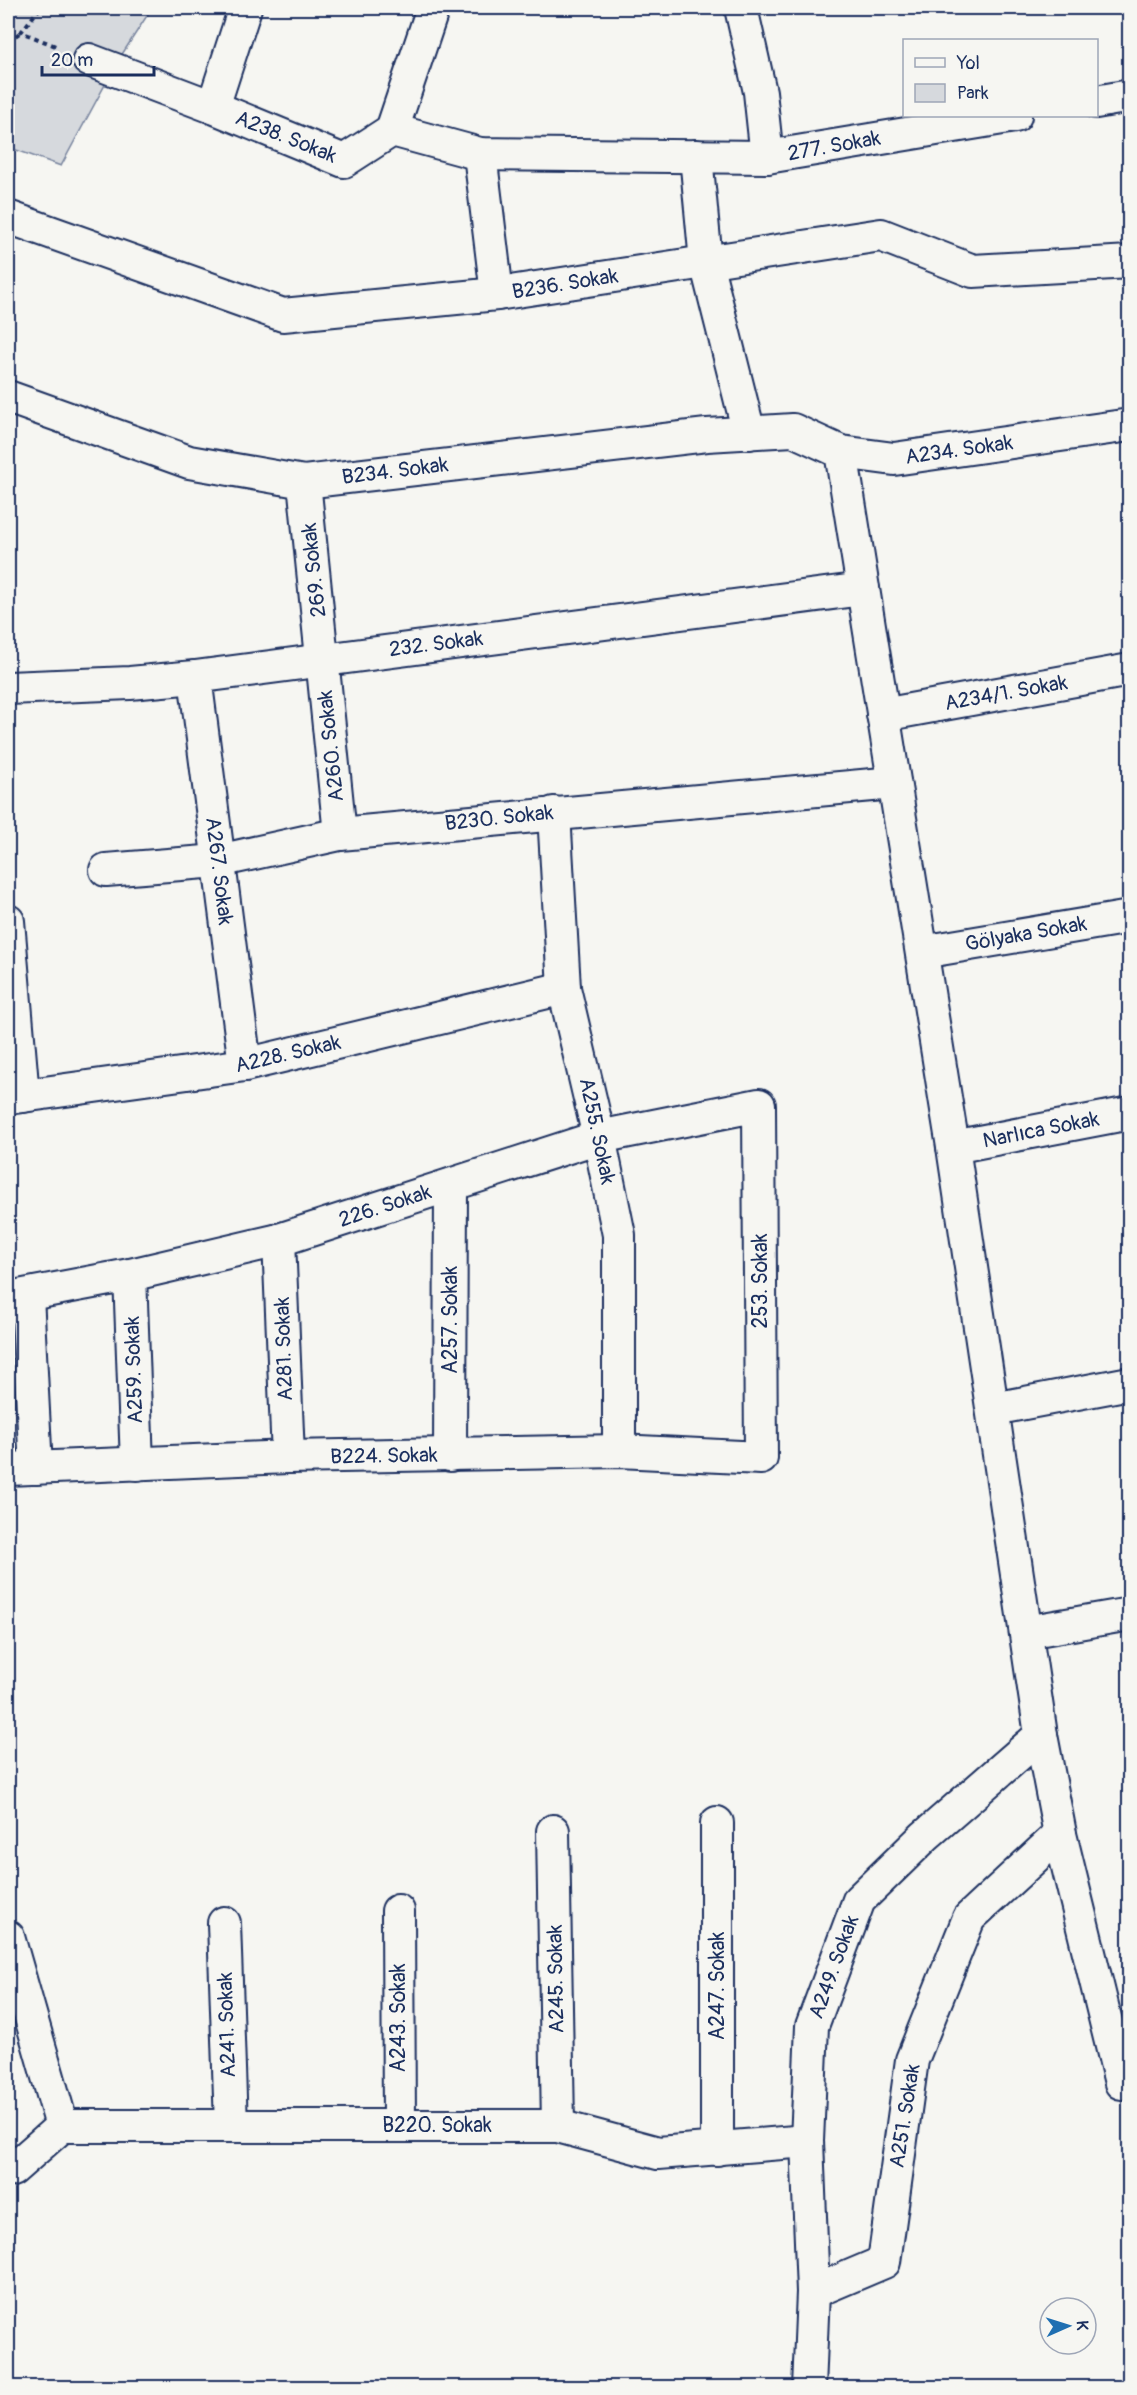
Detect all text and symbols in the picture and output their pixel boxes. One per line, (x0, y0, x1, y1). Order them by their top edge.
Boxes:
scale bar (42, 39, 154, 77)
legend (903, 39, 1098, 117)
text: 20 m (51, 49, 93, 72)
text: Yol (956, 52, 980, 75)
text: Park (957, 82, 989, 105)
street label: A238. Sokak (231, 104, 341, 170)
street label: 277. Sokak (785, 125, 883, 167)
street label: B236. Sokak (510, 262, 620, 306)
street label: A234. Sokak (903, 429, 1015, 471)
street label: B234. Sokak (340, 451, 450, 491)
street label: 269. Sokak (296, 521, 332, 619)
street label: 232. Sokak (387, 625, 485, 663)
street label: A234/1. Sokak (942, 669, 1070, 717)
street label: A260. Sokak (312, 689, 350, 803)
street label: B230. Sokak (443, 799, 555, 837)
street label: A267. Sokak (199, 816, 239, 927)
street label: Gölyaka Sokak (963, 910, 1089, 958)
street label: A228. Sokak (233, 1029, 344, 1079)
street label: A255. Sokak (573, 1075, 621, 1187)
street label: Narlıca Sokak (981, 1105, 1102, 1155)
street label: 226. Sokak (335, 1178, 435, 1234)
street label: 253. Sokak (747, 1233, 774, 1328)
street label: A257. Sokak (437, 1266, 464, 1374)
street label: A281. Sokak (269, 1296, 299, 1402)
street label: A259. Sokak (119, 1316, 149, 1424)
street label: B224. Sokak (330, 1442, 438, 1470)
street label: A249. Sokak (803, 1911, 865, 2023)
street label: A245. Sokak (542, 1924, 570, 2034)
street label: A247. Sokak (704, 1931, 731, 2040)
street label: A243. Sokak (385, 1963, 412, 2073)
street label: A241. Sokak (212, 1971, 242, 2078)
street label: A251. Sokak (883, 2062, 927, 2170)
street label: B220. Sokak (382, 2112, 492, 2139)
north arrow (1038, 2296, 1098, 2356)
text: K (1072, 2320, 1092, 2331)

